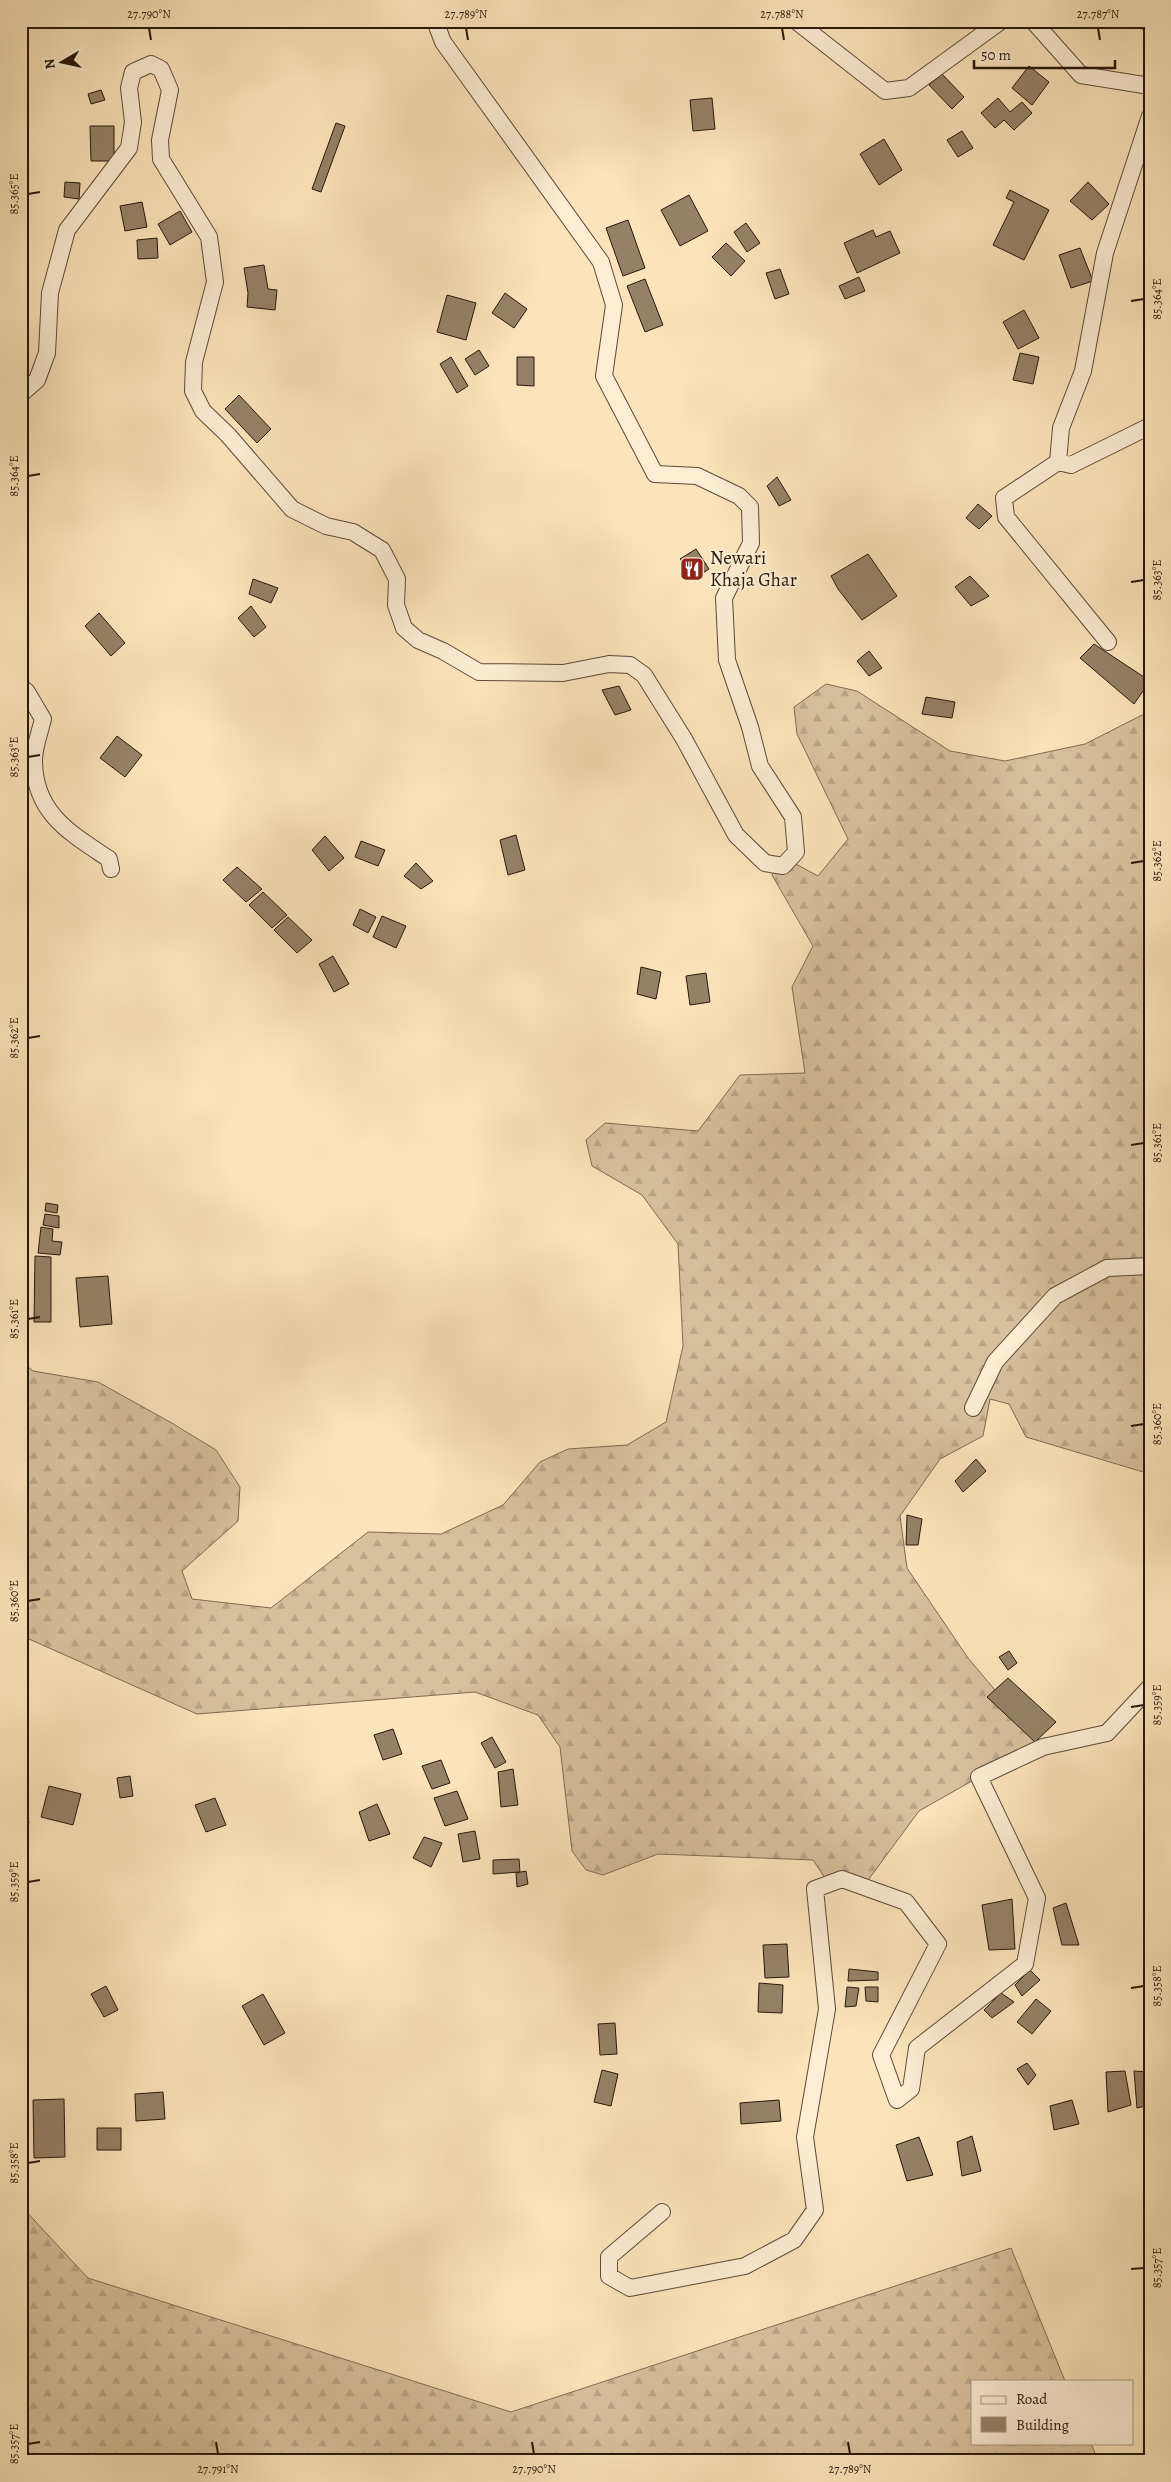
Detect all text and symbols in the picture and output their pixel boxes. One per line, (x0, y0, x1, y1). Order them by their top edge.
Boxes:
text: 27.790°N (127, 6, 171, 22)
text: 27.789°N (445, 6, 488, 22)
text: 27.788°N (760, 6, 804, 22)
text: 27.787°N (1077, 6, 1120, 22)
north arrow (38, 38, 88, 88)
scale bar (974, 38, 1115, 70)
text: 50 m (981, 45, 1011, 65)
text: N (39, 57, 60, 70)
text: 85.365°E (6, 173, 22, 215)
text: 85.364°E (1149, 278, 1165, 320)
text: 85.364°E (6, 455, 22, 497)
place label: Newari Khaja Ghar (710, 545, 797, 593)
restaurant icon: Newari Khaja Ghar (679, 556, 705, 582)
text: 85.363°E (1149, 560, 1165, 600)
text: 85.363°E (6, 737, 22, 777)
text: 85.362°E (1149, 840, 1165, 882)
text: 85.362°E (6, 1017, 22, 1059)
text: 85.361°E (1149, 1123, 1165, 1163)
text: 85.361°E (6, 1299, 22, 1339)
text: 85.360°E (1149, 1403, 1165, 1445)
text: 85.360°E (6, 1580, 22, 1622)
text: 85.359°E (1149, 1685, 1165, 1725)
text: 85.359°E (6, 1862, 22, 1902)
text: 85.358°E (1149, 1965, 1165, 2007)
text: 85.358°E (6, 2142, 22, 2184)
text: 85.357°E (1149, 2248, 1165, 2288)
legend (971, 2380, 1134, 2444)
text: Road (1016, 2389, 1048, 2409)
text: Building (1016, 2415, 1069, 2435)
text: 85.357°E (6, 2424, 22, 2464)
text: 27.791°N (197, 2461, 239, 2477)
text: 27.790°N (512, 2461, 556, 2477)
text: 27.789°N (829, 2461, 872, 2477)

